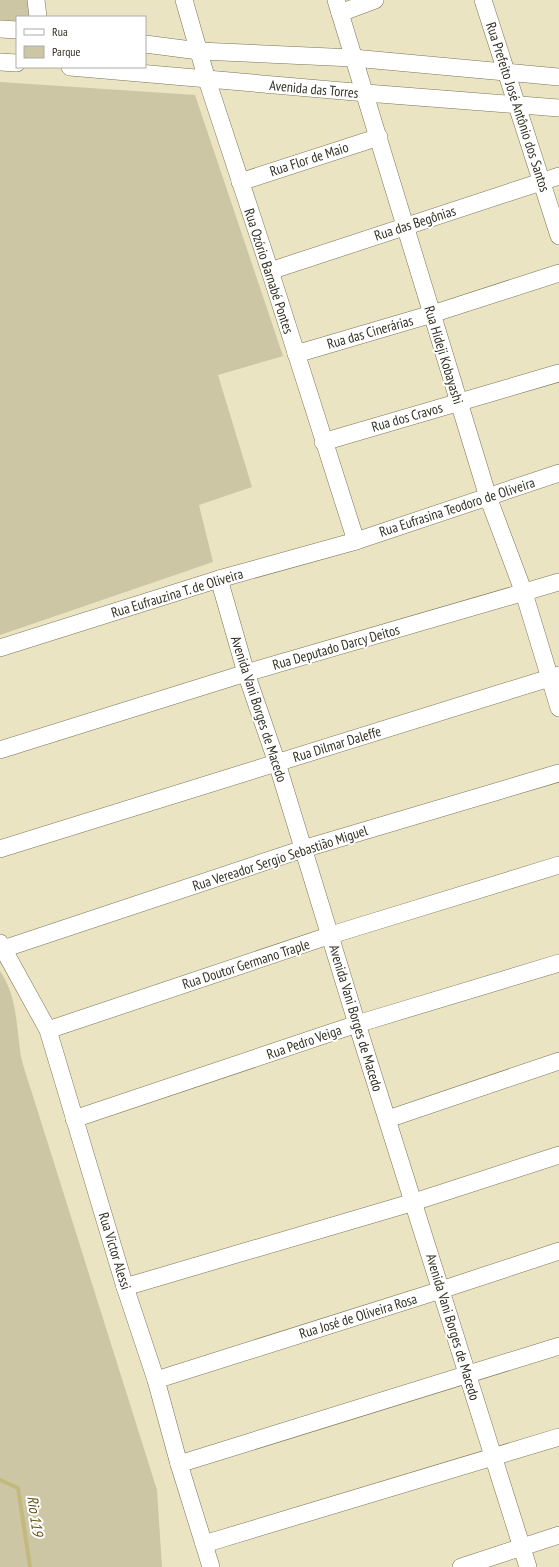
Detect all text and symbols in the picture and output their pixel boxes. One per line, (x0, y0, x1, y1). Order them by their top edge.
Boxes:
legend (16, 16, 146, 68)
street label: Rua Prefeito José Antônio dos Santos (482, 20, 554, 194)
text: Rua (52, 24, 68, 39)
text: Parque (52, 44, 81, 59)
street label: Avenida das Torres (269, 76, 360, 102)
street label: Rua Flor de Maio (267, 138, 351, 180)
street label: Rua das Begônias (372, 201, 458, 245)
street label: Rua Ozório Barnabé Pontes (240, 206, 298, 336)
street label: Rua Hideji Kobayashi (421, 304, 467, 406)
street label: Rua das Cinerárias (325, 311, 415, 353)
street label: Rua dos Cravos (369, 398, 445, 436)
street label: Rua Eufrasina Teodoro de Oliveira (377, 473, 537, 541)
street label: Rua Eufrauzina T. de Oliveira (109, 564, 245, 622)
street label: Rua Deputado Darcy Deitos (270, 620, 402, 674)
street label: Avenida Vani Borges de Macedo (227, 634, 291, 784)
street label: Rua Dilmar Daleffe (291, 722, 384, 766)
street label: Rua Vereador Sergio Sebastião Miguel (190, 821, 371, 895)
street label: Rua Doutor Germano Traple (180, 935, 312, 993)
street label: Avenida Vani Borges de Macedo (325, 942, 387, 1094)
street label: Rua Pedro Veiga (264, 1021, 344, 1063)
street label: Rua Victor Alessi (95, 1210, 135, 1292)
street label: Avenida Vani Borges de Macedo (422, 1251, 484, 1403)
street label: Rua José de Oliveira Rosa (297, 1290, 419, 1342)
water label: Rio 119 (23, 1495, 48, 1539)

